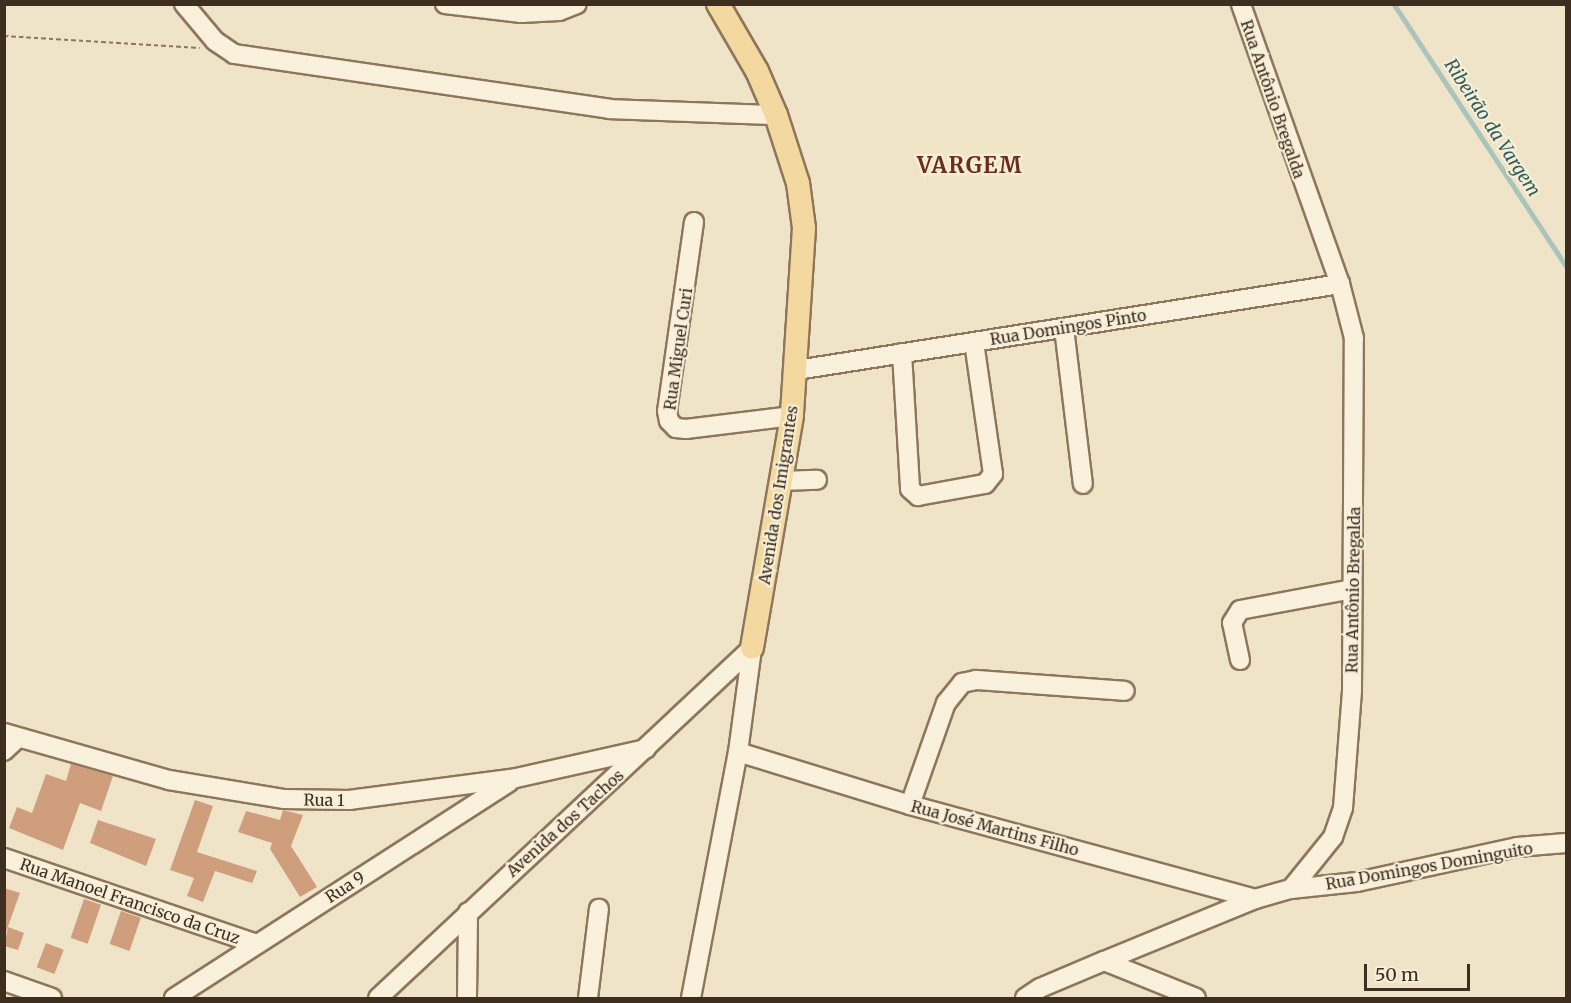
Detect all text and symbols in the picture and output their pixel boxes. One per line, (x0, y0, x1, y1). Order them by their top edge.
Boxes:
street label: Rua Antônio Bregalda (1237, 17, 1309, 181)
water label: Ribeirão da Vargem (1439, 55, 1545, 201)
district label: VARGEM (917, 153, 1023, 179)
street label: Rua Miguel Curi (660, 287, 696, 411)
street label: Rua Domingos Pinto (988, 305, 1148, 349)
street label: Avenida dos Imigrantes (754, 404, 802, 586)
street label: Rua Antônio Bregalda (1342, 507, 1364, 673)
street label: Avenida dos Tachos (502, 765, 628, 881)
street label: Rua 1 (304, 790, 344, 810)
street label: Rua José Martins Filho (909, 796, 1081, 860)
street label: Rua Domingos Dominguito (1324, 838, 1534, 894)
street label: Rua Manoel Francisco da Cruz (18, 854, 242, 948)
street label: Rua 9 (322, 867, 368, 907)
scale bar (1367, 952, 1474, 990)
text: 50 m (1375, 963, 1419, 986)

